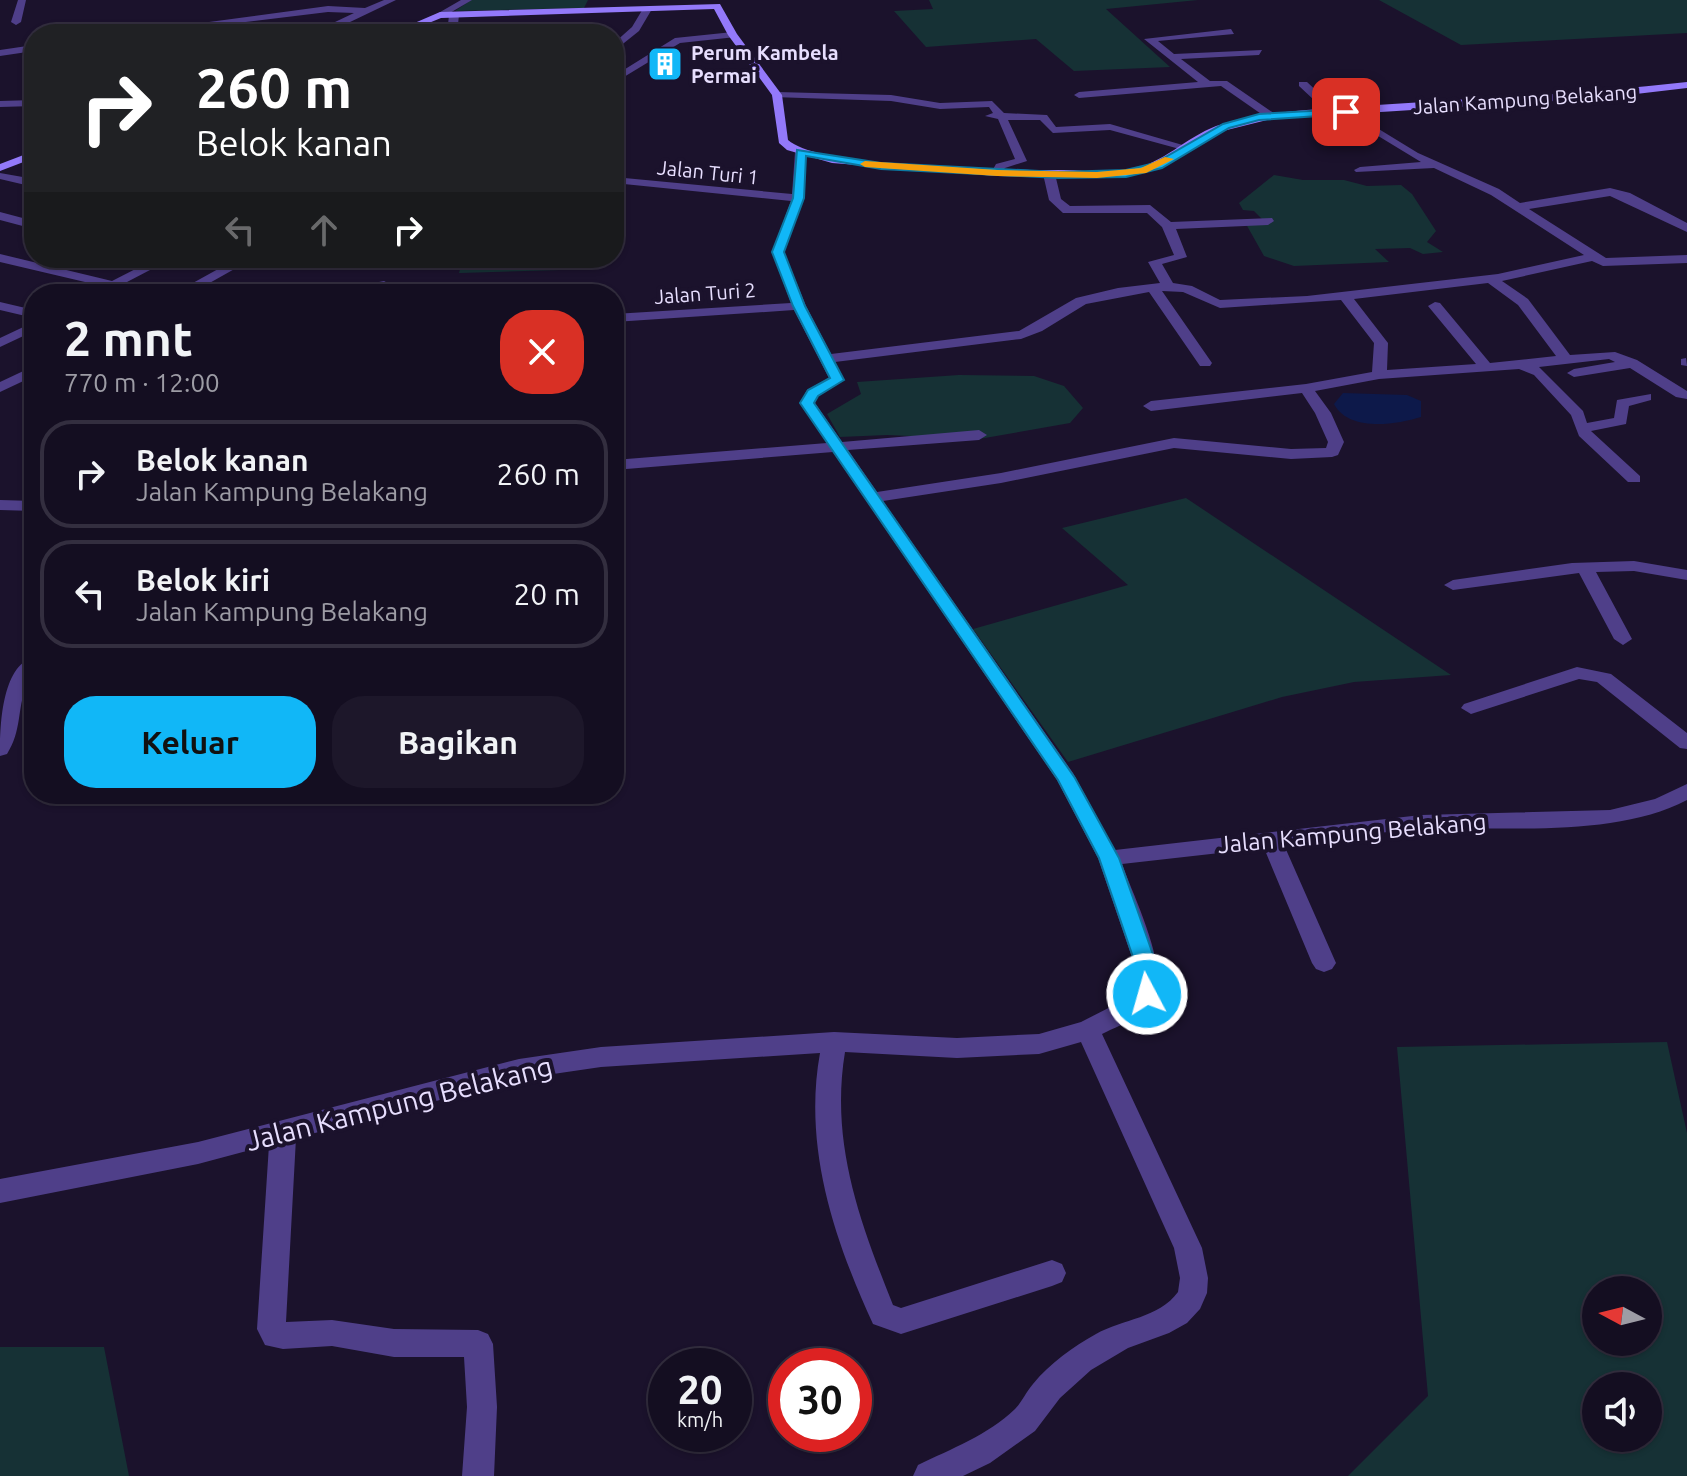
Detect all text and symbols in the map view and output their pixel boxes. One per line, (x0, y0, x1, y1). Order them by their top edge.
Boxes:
place label: Perum Kambela Permai (691, 41, 839, 87)
building icon: Perum Kambela Permai (646, 45, 684, 83)
icon: right (64, 56, 168, 160)
text: 260 m (196, 56, 352, 119)
pin (1312, 78, 1380, 146)
street label: Jalan Kampung Belakang (1412, 80, 1638, 118)
icon: arrive (1324, 90, 1368, 134)
text: Belok kanan (196, 122, 392, 163)
street label: Jalan Turi 1 (656, 155, 760, 189)
icon: left (218, 208, 262, 252)
icon: ahead (302, 208, 346, 252)
icon: right (386, 208, 430, 252)
street label: Jalan Turi 2 (653, 278, 757, 308)
button: close (500, 310, 584, 394)
text: 2 mnt (64, 311, 193, 365)
text: 770 m · 12:00 (64, 368, 220, 397)
text: Belok kanan (136, 443, 309, 477)
icon: right (68, 452, 112, 496)
text: 260 m (496, 457, 580, 491)
text: Jalan Kampung Belakang (136, 477, 428, 506)
text: Belok kiri (136, 563, 270, 597)
icon: left (68, 572, 112, 616)
text: 20 m (513, 577, 580, 611)
text: Jalan Kampung Belakang (136, 597, 428, 626)
button: Keluar (64, 696, 316, 788)
button: Bagikan (332, 696, 584, 788)
street label: Jalan Kampung Belakang (1217, 808, 1487, 858)
position arrow (1105, 952, 1189, 1036)
street label: Jalan Kampung Belakang (243, 1050, 555, 1156)
north arrow (1582, 1276, 1662, 1356)
map controls (1582, 1276, 1662, 1452)
speed limit sign: 30 (768, 1348, 872, 1452)
text: 20 (677, 1367, 723, 1412)
button: sound (1582, 1372, 1662, 1452)
text: km/h (677, 1408, 723, 1431)

